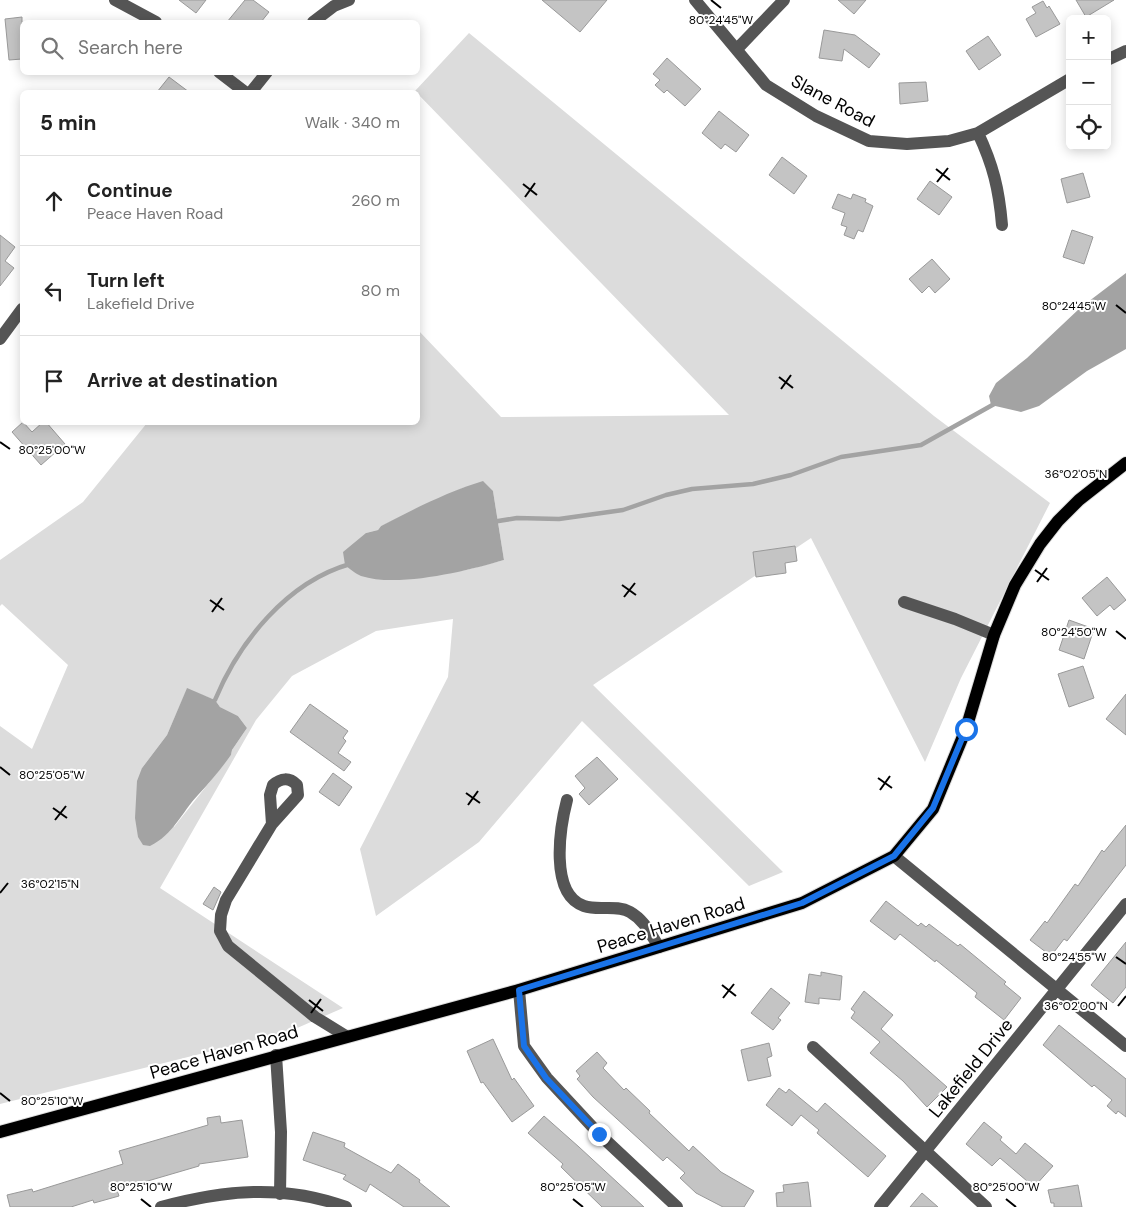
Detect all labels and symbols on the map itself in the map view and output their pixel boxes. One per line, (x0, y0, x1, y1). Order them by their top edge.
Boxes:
text: 80°24'45"W (689, 12, 754, 28)
street label: Slane Road (787, 69, 879, 133)
text: 80°24'45"W (1042, 298, 1107, 314)
text: 80°25'00"W (18, 442, 86, 458)
text: 36°02'05"N (1045, 466, 1107, 482)
text: 80°24'50"W (1041, 624, 1107, 640)
route start (955, 718, 978, 741)
text: 80°25'05"W (19, 767, 85, 783)
text: 36°02'15"N (21, 876, 79, 892)
street label: Peace Haven Road (594, 891, 748, 959)
text: 80°24'55"W (1042, 949, 1107, 965)
text: 36°02'00"N (1044, 998, 1108, 1014)
street label: Lakefield Drive (924, 1013, 1018, 1123)
street label: Peace Haven Road (147, 1019, 301, 1085)
text: 80°25'10"W (21, 1093, 84, 1109)
route end (588, 1123, 611, 1146)
text: 80°25'10"W (110, 1179, 173, 1195)
text: 80°25'05"W (540, 1179, 606, 1195)
text: 80°25'00"W (972, 1179, 1040, 1195)

